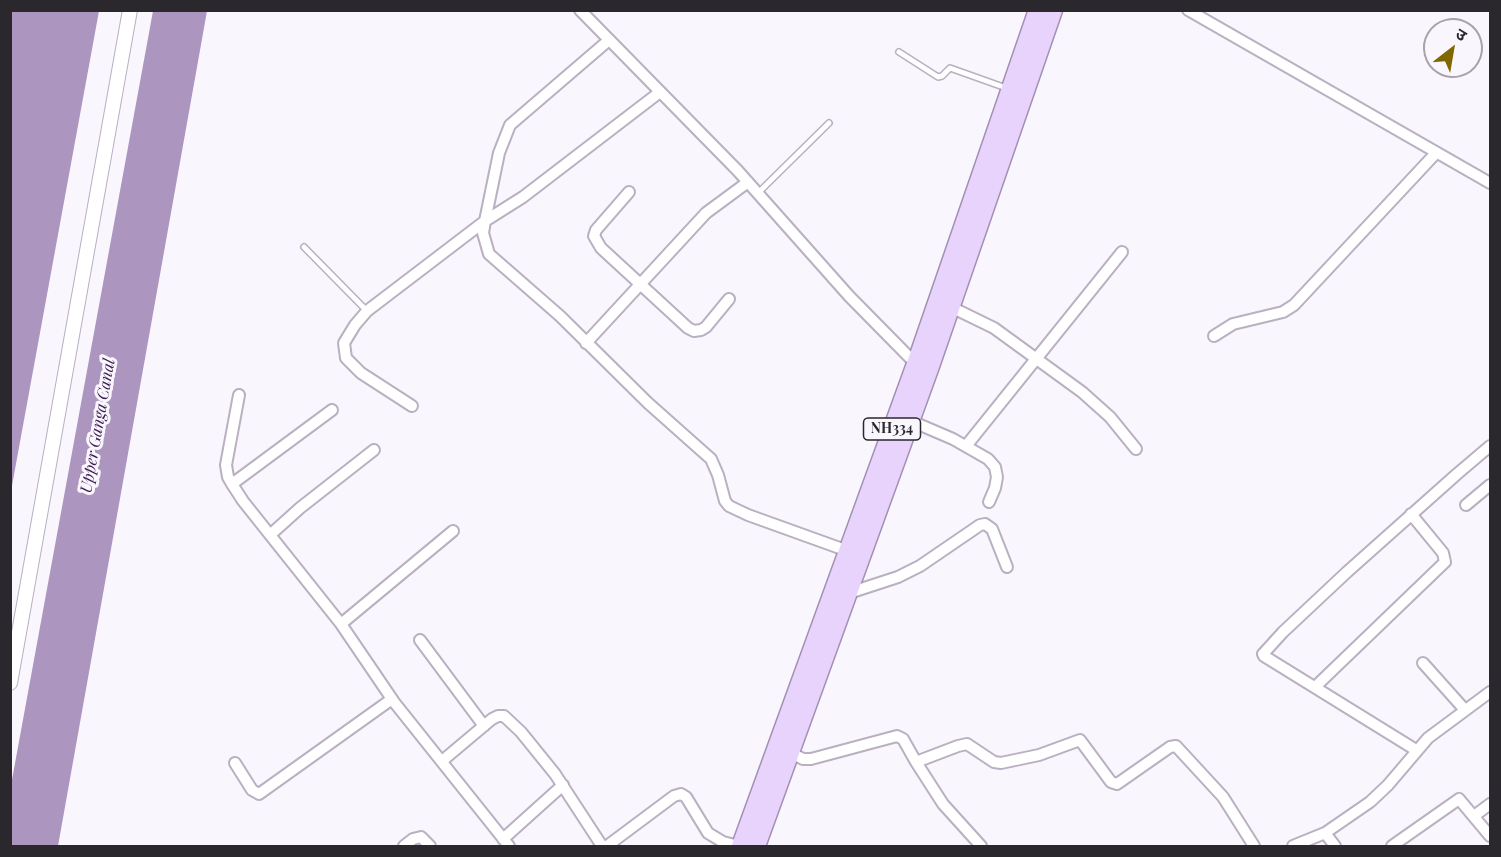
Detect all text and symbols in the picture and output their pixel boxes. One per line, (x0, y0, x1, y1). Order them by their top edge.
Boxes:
north arrow (1423, 18, 1483, 78)
text: उ (1452, 22, 1471, 45)
water label: Upper Ganga Canal (77, 357, 119, 495)
road number: NH334 (864, 418, 920, 440)

